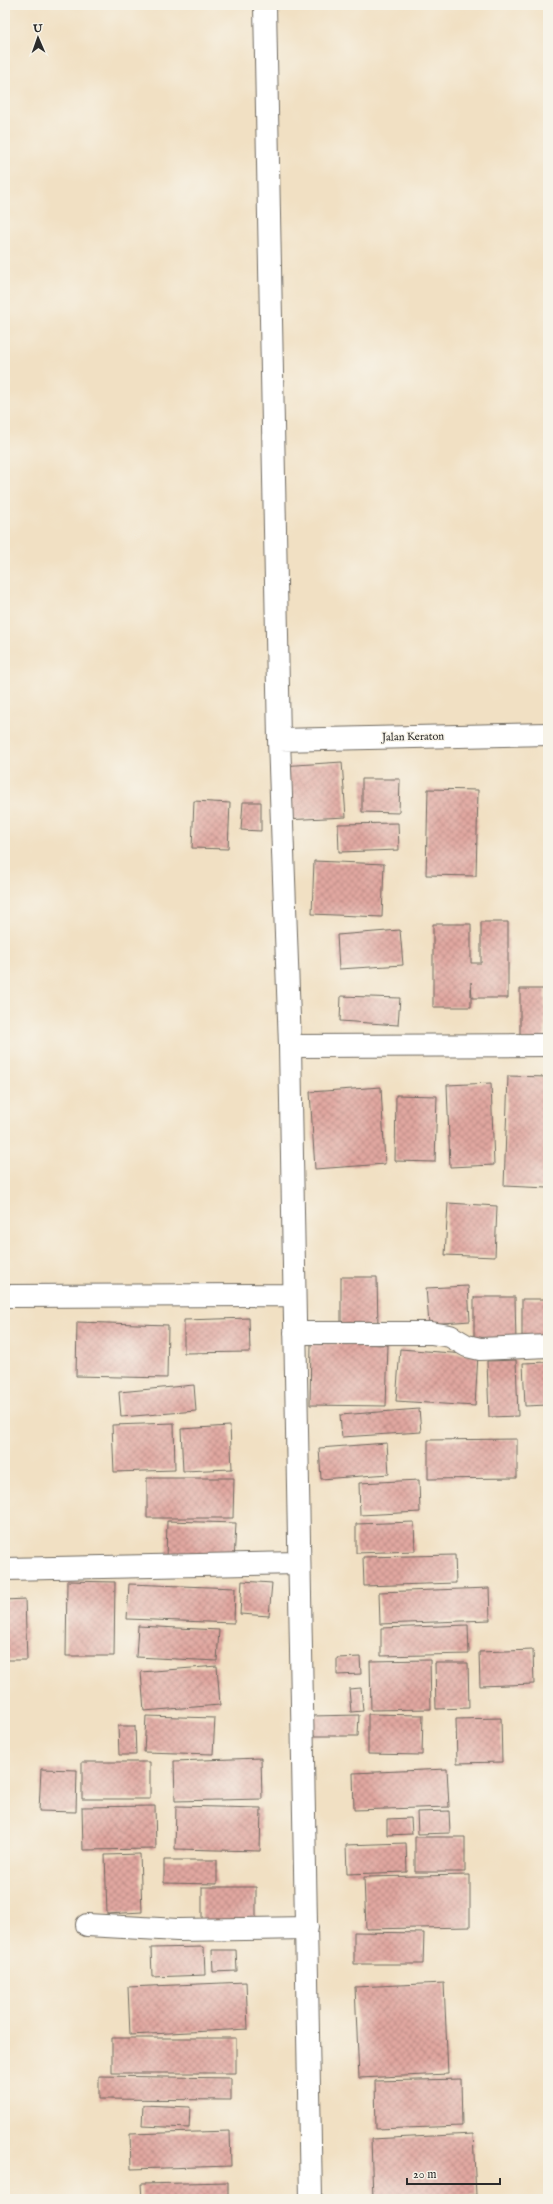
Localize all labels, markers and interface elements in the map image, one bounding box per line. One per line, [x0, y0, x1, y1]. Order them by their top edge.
north arrow [18, 18, 58, 58]
text: U [32, 22, 43, 36]
street label: Jalan Keraton [380, 729, 444, 745]
scale bar [407, 2160, 500, 2186]
text: 20 m [413, 2167, 436, 2182]

